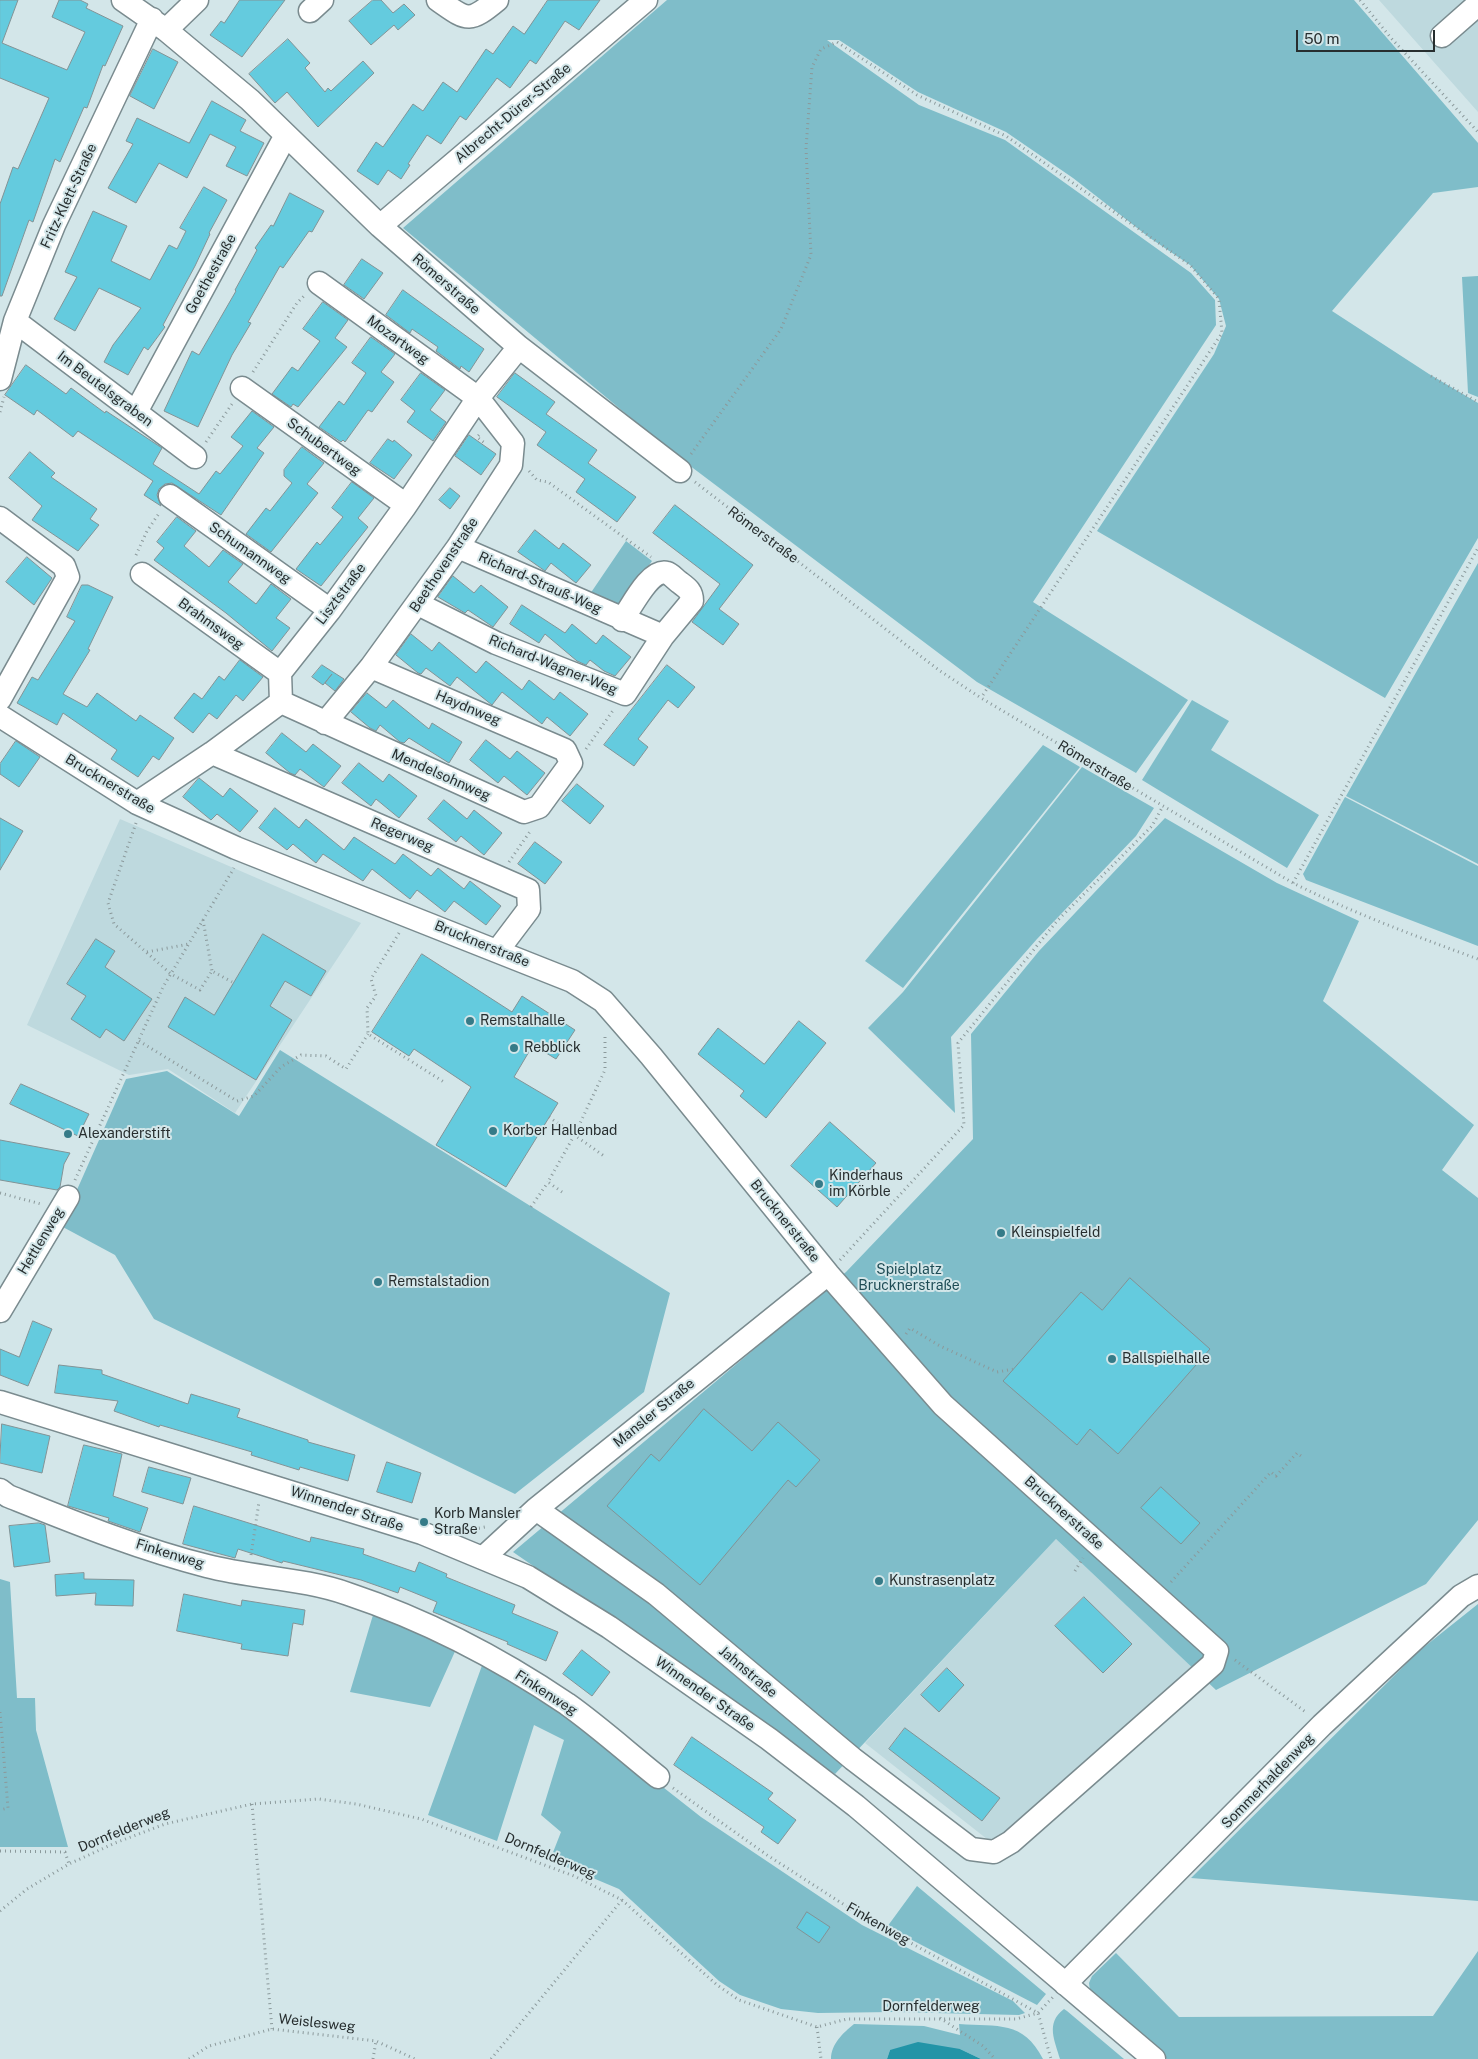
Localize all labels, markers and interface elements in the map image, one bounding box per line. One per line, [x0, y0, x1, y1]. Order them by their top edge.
scale bar [1298, 20, 1437, 52]
text: 50 m [1304, 30, 1339, 47]
street label: Albrecht-Dürer-Straße [452, 60, 574, 166]
street label: Fritz-Klett-Straße [37, 141, 101, 251]
street label: Goethestraße [182, 231, 240, 317]
street label: Römerstraße [409, 250, 483, 318]
street label: Mozartweg [364, 312, 432, 368]
street label: Im Beutelsgraben [54, 348, 156, 430]
street label: Schubertweg [284, 414, 364, 480]
street label: Römerstraße [724, 503, 802, 567]
street label: Beethovenstraße [406, 514, 482, 616]
street label: Schumannweg [206, 518, 294, 588]
street label: Richard-Strauß-Weg [476, 548, 604, 618]
street label: Lisztstraße [313, 560, 369, 628]
street label: Brahmsweg [175, 595, 247, 653]
street label: Richard-Wagner-Weg [486, 631, 620, 699]
street label: Haydnweg [433, 687, 503, 729]
street label: Römerstraße [1055, 737, 1135, 795]
street label: Mendelsohnweg [389, 746, 493, 804]
street label: Brucknerstraße [62, 751, 158, 817]
street label: Regerweg [368, 814, 436, 856]
street label: Brucknerstraße [432, 917, 532, 971]
place label: Remstalhalle [480, 1013, 565, 1029]
marker: Remstalhalle [464, 1015, 476, 1027]
place label: Rebblick [524, 1040, 581, 1056]
marker: Rebblick [508, 1042, 520, 1054]
place label: Korber Hallenbad [503, 1123, 617, 1139]
marker: Korber Hallenbad [487, 1125, 499, 1137]
place label: Alexanderstift [78, 1126, 171, 1142]
marker: Alexanderstift [62, 1128, 74, 1140]
place label: Kinderhaus im Körble [829, 1168, 903, 1200]
street label: Brucknerstraße [747, 1176, 823, 1266]
marker: Kinderhaus im Körble [813, 1178, 825, 1190]
street label: Hettlenweg [14, 1204, 68, 1278]
place label: Kleinspielfeld [1011, 1225, 1100, 1241]
marker: Kleinspielfeld [995, 1227, 1007, 1239]
park label: Spielplatz Brucknerstraße [858, 1262, 960, 1294]
place label: Remstalstadion [388, 1274, 489, 1290]
marker: Remstalstadion [372, 1276, 384, 1288]
place label: Ballspielhalle [1122, 1351, 1210, 1367]
marker: Ballspielhalle [1106, 1353, 1118, 1365]
street label: Mansler Straße [610, 1375, 698, 1451]
street label: Brucknerstraße [1021, 1473, 1107, 1553]
street label: Winnender Straße [288, 1483, 406, 1535]
place label: Korb Mansler Straße [434, 1506, 521, 1538]
marker: Korb Mansler Straße [418, 1516, 430, 1528]
street label: Finkenweg [134, 1536, 206, 1572]
place label: Kunstrasenplatz [889, 1573, 995, 1589]
marker: Kunstrasenplatz [873, 1575, 885, 1587]
street label: Jahnstraße [715, 1643, 781, 1701]
street label: Winnender Straße [652, 1653, 758, 1735]
street label: Finkenweg [512, 1667, 580, 1719]
street label: Sommerhaldenweg [1218, 1730, 1318, 1832]
street label: Dornfelderweg [76, 1804, 172, 1856]
street label: Dornfelderweg [502, 1829, 598, 1883]
street label: Finkenweg [843, 1899, 913, 1949]
street label: Dornfelderweg [882, 1999, 980, 2015]
street label: Weislesweg [278, 2011, 356, 2035]

